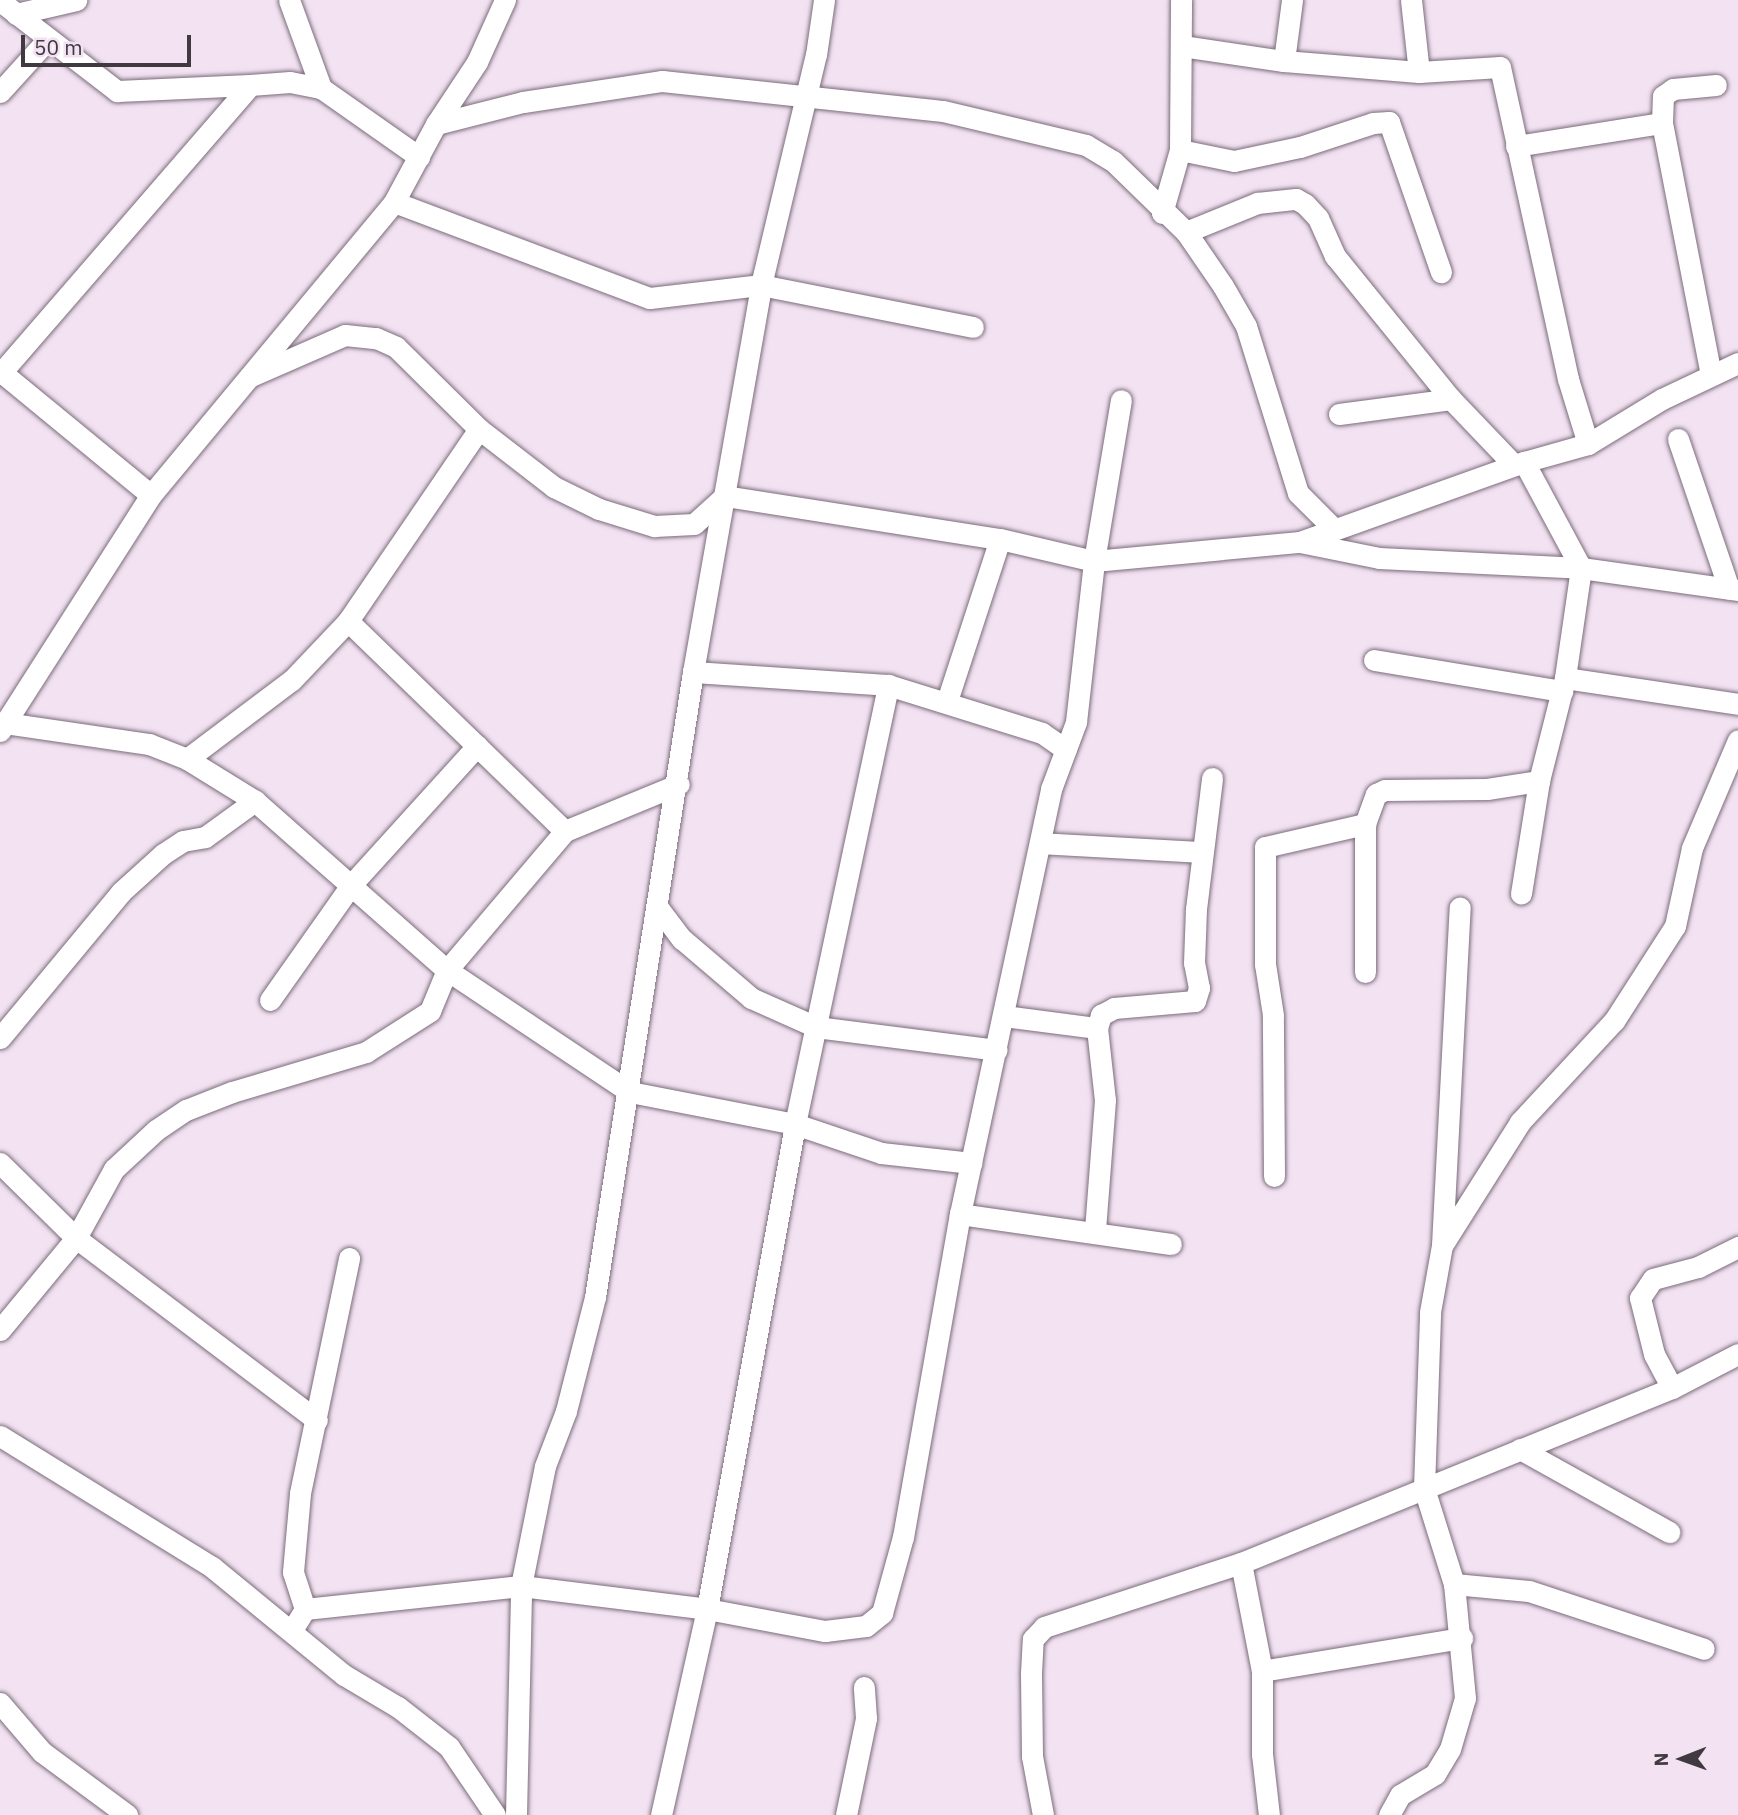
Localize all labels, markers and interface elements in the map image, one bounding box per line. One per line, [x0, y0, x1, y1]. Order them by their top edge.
scale bar [24, 21, 194, 65]
text: 50 m [34, 33, 83, 61]
north arrow [1647, 1724, 1717, 1794]
text: N [1649, 1752, 1673, 1766]

